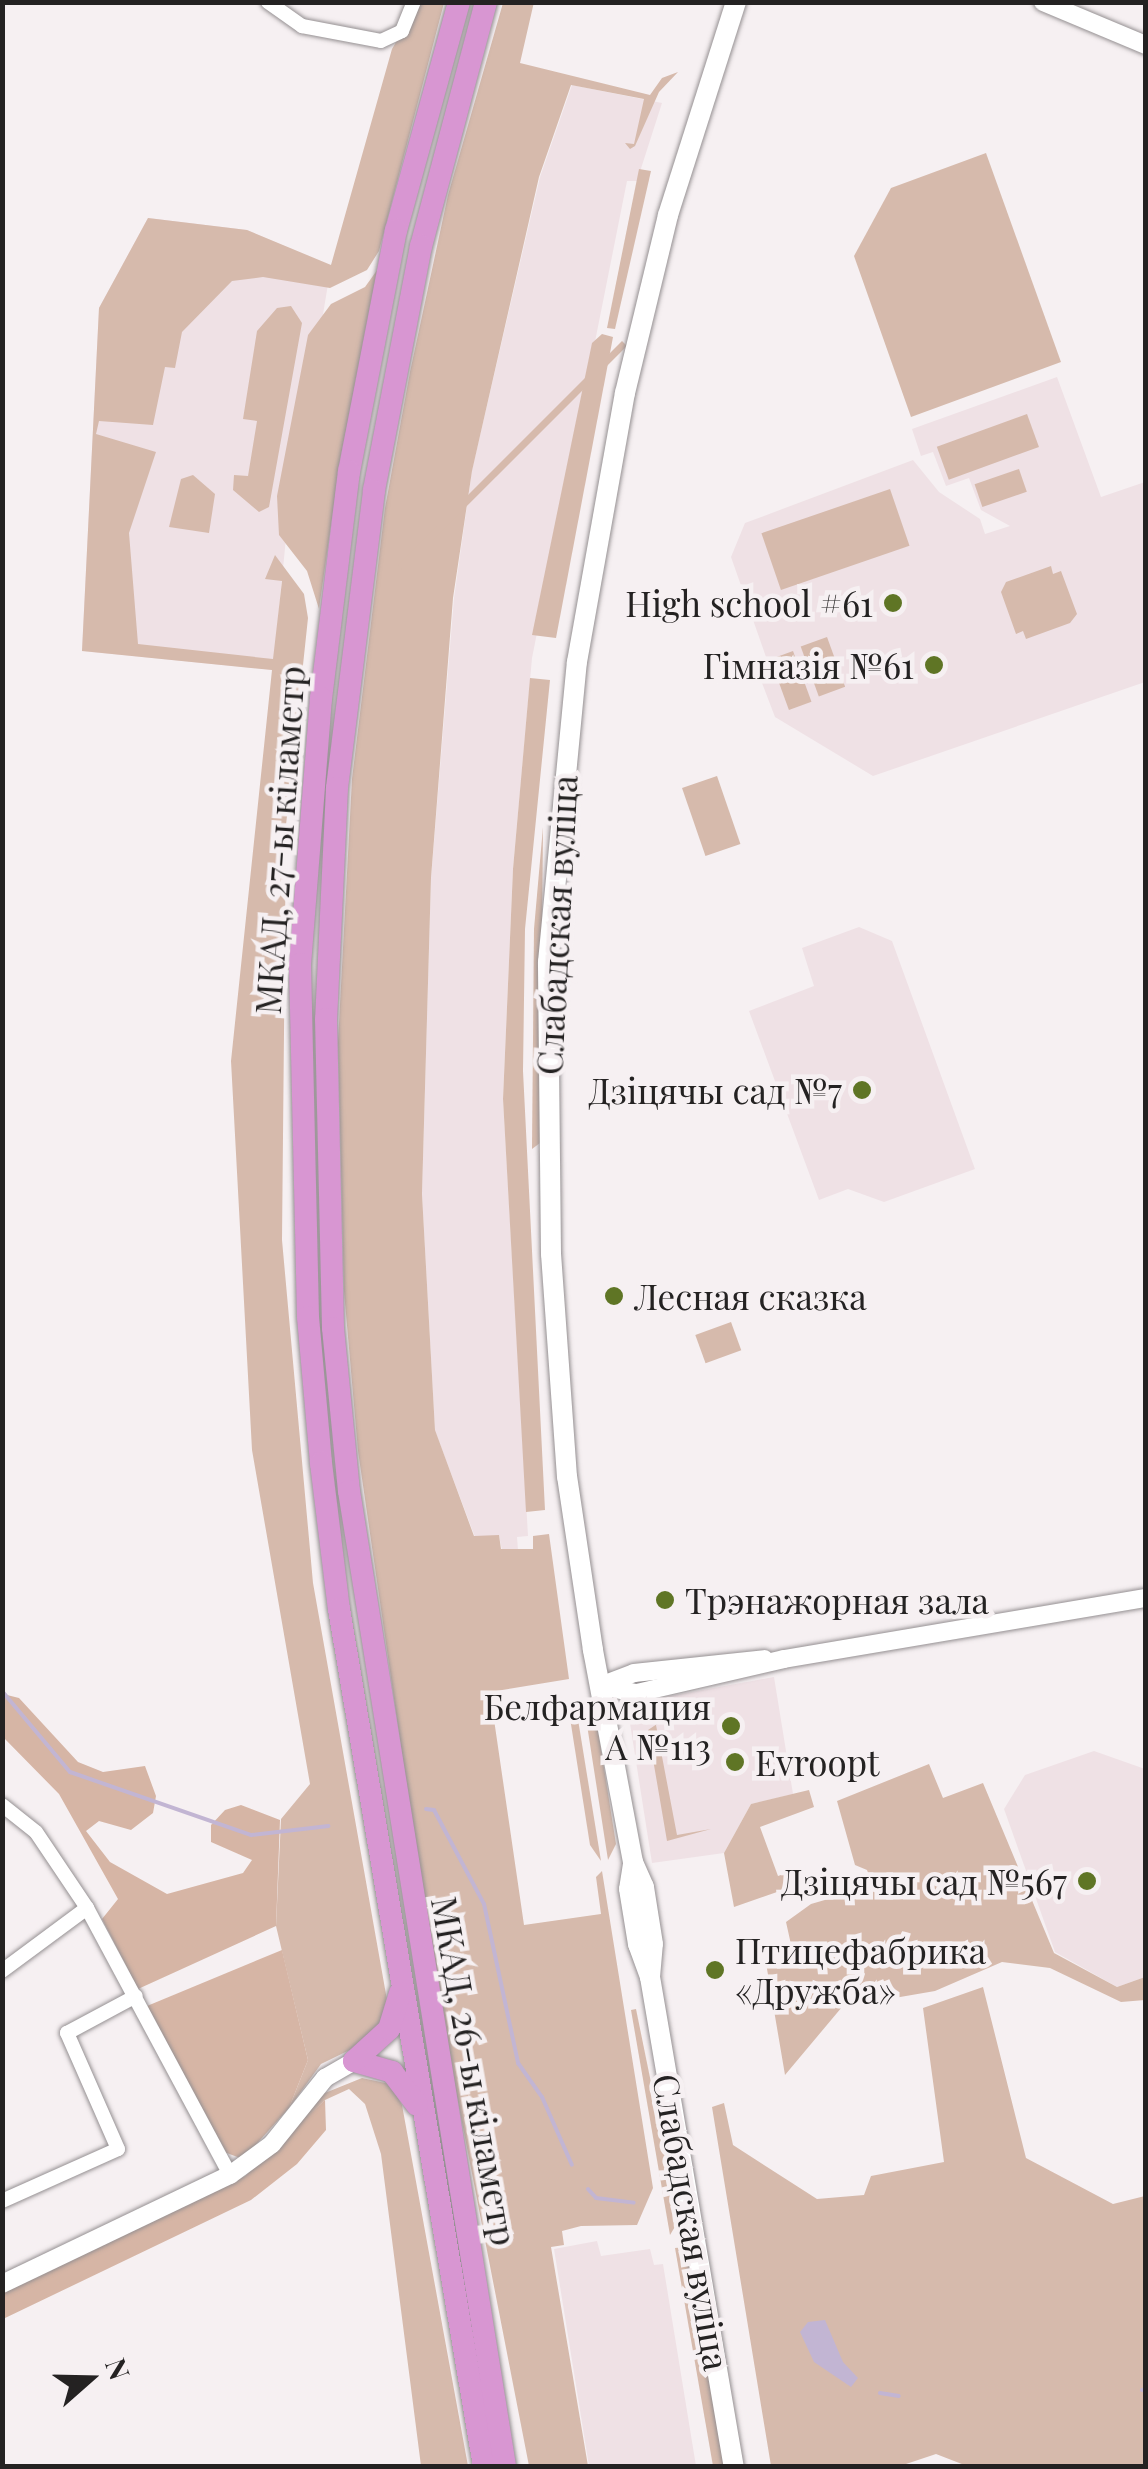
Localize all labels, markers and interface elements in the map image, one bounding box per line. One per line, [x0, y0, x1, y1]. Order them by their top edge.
place label: High school #61 [625, 582, 873, 624]
marker: High school #61 [882, 592, 904, 614]
place label: Гімназія №61 [703, 644, 914, 686]
marker: Гімназія №61 [923, 654, 945, 676]
street label: МКАД, 27-ы кіламетр [246, 664, 312, 1016]
street label: Слабадская вуліца [527, 774, 585, 1076]
place label: Дзіцячы сад №7 [589, 1069, 842, 1111]
marker: Дзіцячы сад №7 [851, 1079, 873, 1101]
place label: Лесная сказка [634, 1275, 867, 1317]
marker: Лесная сказка [603, 1285, 625, 1307]
place label: Трэнажорная зала [685, 1579, 989, 1621]
marker: Трэнажорная зала [654, 1589, 676, 1611]
place label: Белфармация А №113 [483, 1685, 711, 1767]
marker: Белфармация А №113 [720, 1715, 742, 1737]
place label: Evroopt [755, 1741, 879, 1783]
marker: Evroopt [724, 1751, 746, 1773]
place label: Дзіцячы сад №567 [781, 1860, 1067, 1902]
marker: Дзіцячы сад №567 [1076, 1870, 1098, 1892]
street label: МКАД, 26-ы кіламетр [424, 1893, 526, 2249]
place label: Птицефабрика «Дружба» [735, 1929, 986, 2011]
marker: Птицефабрика «Дружба» [704, 1959, 726, 1981]
street label: Слабадская вуліца [645, 2071, 739, 2373]
north arrow [40, 2329, 140, 2429]
text: N [98, 2353, 140, 2384]

